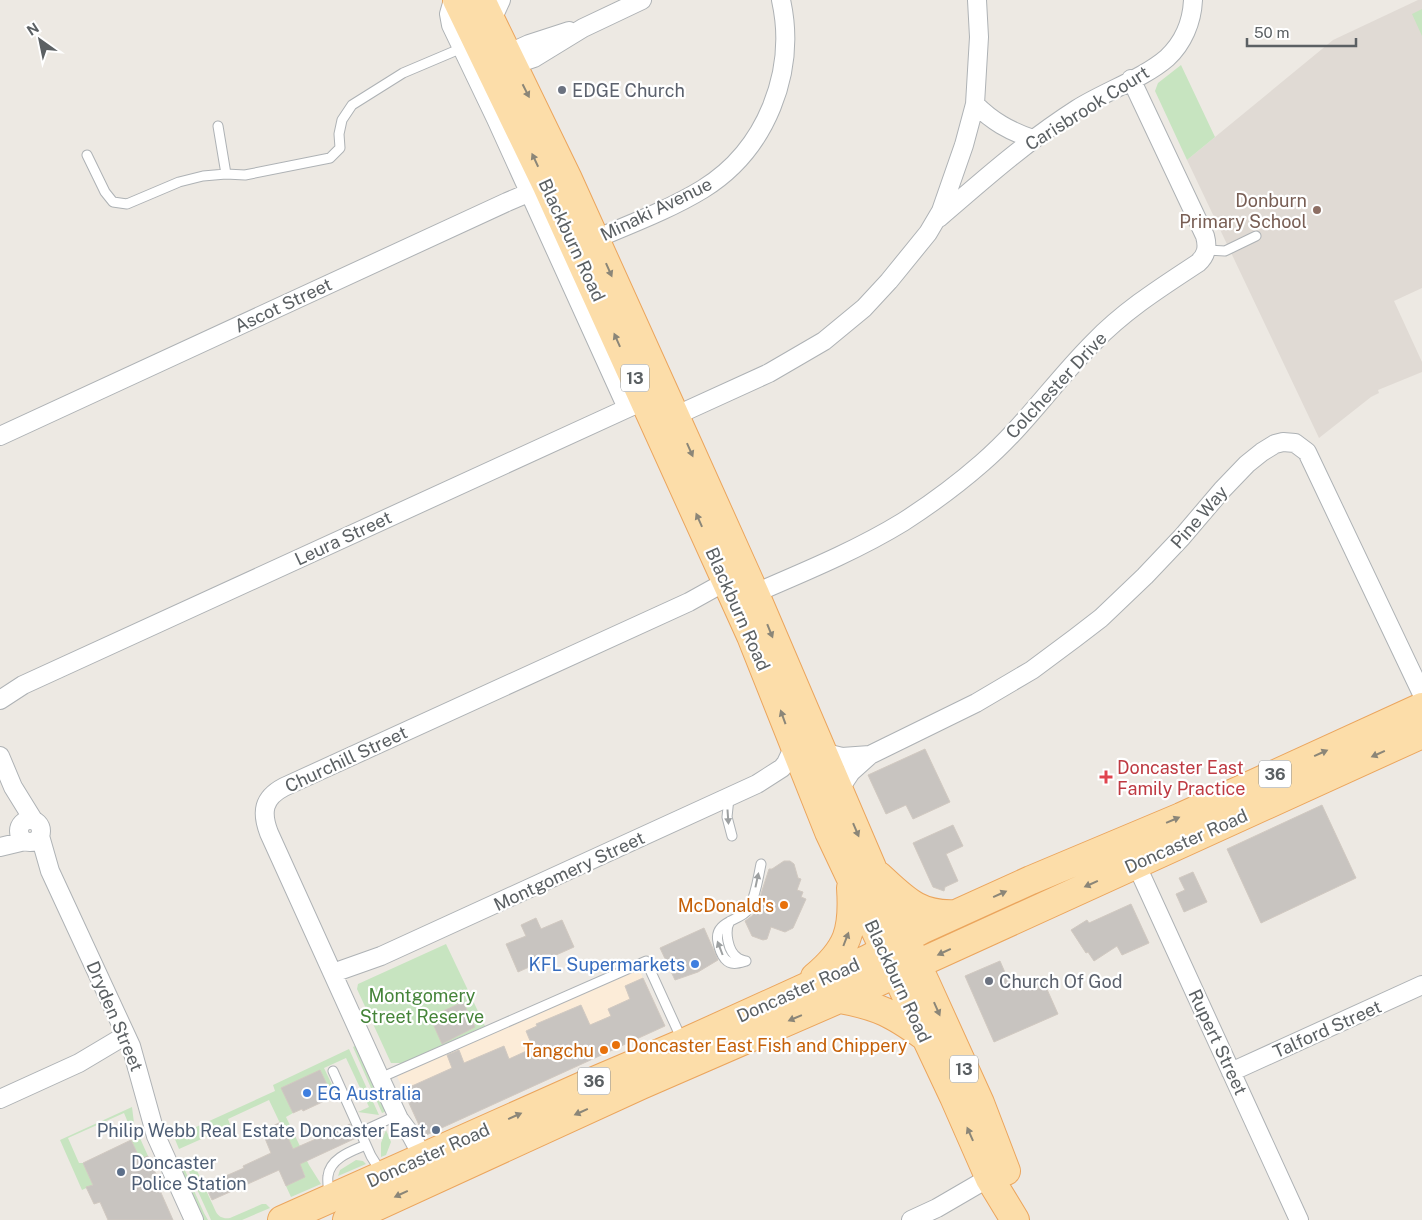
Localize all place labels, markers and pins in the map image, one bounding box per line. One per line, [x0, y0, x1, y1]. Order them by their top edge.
place label: EDGE Church [572, 80, 685, 101]
marker: EDGE Church [556, 84, 568, 96]
place label: Donburn Primary School [1179, 190, 1307, 232]
marker: Donburn Primary School [1311, 204, 1323, 216]
place label: Doncaster East Family Practice [1117, 757, 1246, 799]
marker: Doncaster East Family Practice [1099, 770, 1113, 784]
place label: McDonald's [678, 895, 774, 916]
marker: McDonald's [778, 899, 790, 911]
place label: KFL Supermarkets [529, 954, 685, 975]
marker: KFL Supermarkets [689, 958, 701, 970]
place label: Church Of God [999, 971, 1122, 992]
marker: Church Of God [983, 975, 995, 987]
place label: Doncaster East Fish and Chippery [626, 1035, 908, 1056]
marker: Doncaster East Fish and Chippery [610, 1039, 622, 1051]
place label: Tangchu [523, 1040, 594, 1061]
marker: Tangchu [598, 1044, 610, 1056]
place label: EG Australia [317, 1083, 421, 1104]
marker: EG Australia [301, 1087, 313, 1099]
place label: Philip Webb Real Estate Doncaster East [97, 1120, 426, 1141]
marker: Philip Webb Real Estate Doncaster East [430, 1124, 442, 1136]
place label: Doncaster Police Station [131, 1152, 247, 1194]
marker: Doncaster Police Station [115, 1166, 127, 1178]

